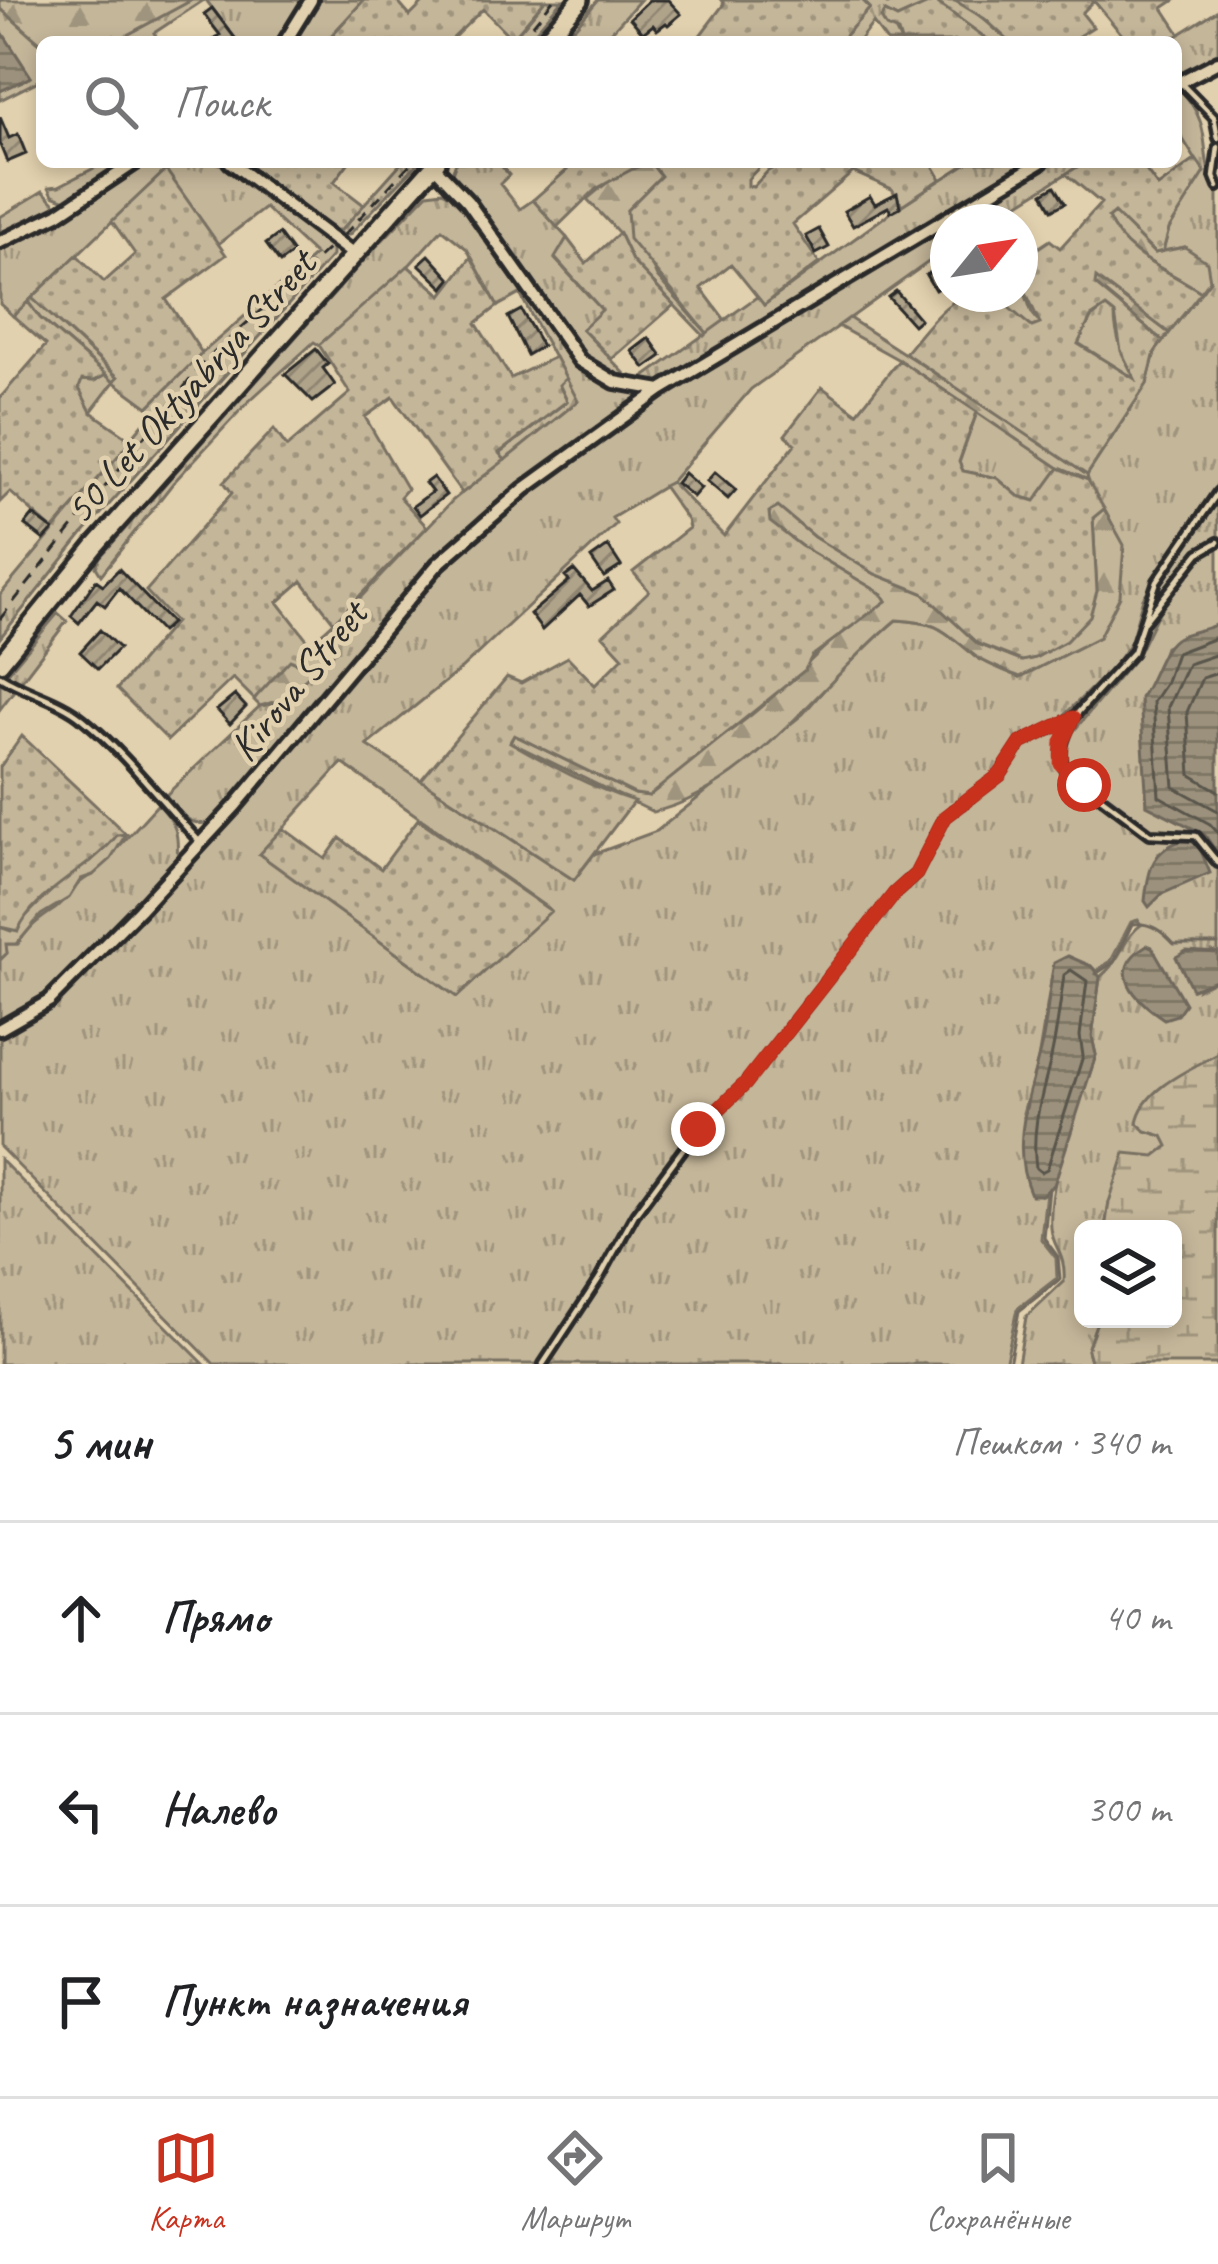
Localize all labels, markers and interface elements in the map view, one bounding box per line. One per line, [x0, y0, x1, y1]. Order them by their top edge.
search box [36, 36, 1182, 168]
icon: search [78, 69, 144, 135]
text: Поиск [174, 74, 269, 131]
north arrow [930, 204, 1038, 312]
street label: 50 Let Oktyabrya Street [53, 236, 330, 535]
street label: Kirova Street [217, 587, 381, 772]
route start [1057, 758, 1111, 812]
route end [671, 1102, 725, 1156]
map controls [1074, 1220, 1182, 1328]
button: layers [1074, 1220, 1182, 1328]
text: 5 мин [48, 1410, 151, 1474]
text: Пешком · 340 m [952, 1418, 1170, 1467]
icon: ahead [48, 1585, 114, 1651]
text: Прямо [162, 1589, 269, 1646]
text: 40 m [1104, 1593, 1170, 1642]
icon: left [48, 1777, 114, 1843]
text: Налево [162, 1781, 276, 1838]
text: 300 m [1086, 1785, 1170, 1834]
icon: arrive [48, 1969, 114, 2035]
text: Пункт назначения [162, 1973, 467, 2030]
tab: Карта [148, 2125, 224, 2239]
tab: Маршрут [521, 2125, 630, 2239]
tab: Сохранённые [926, 2125, 1070, 2239]

